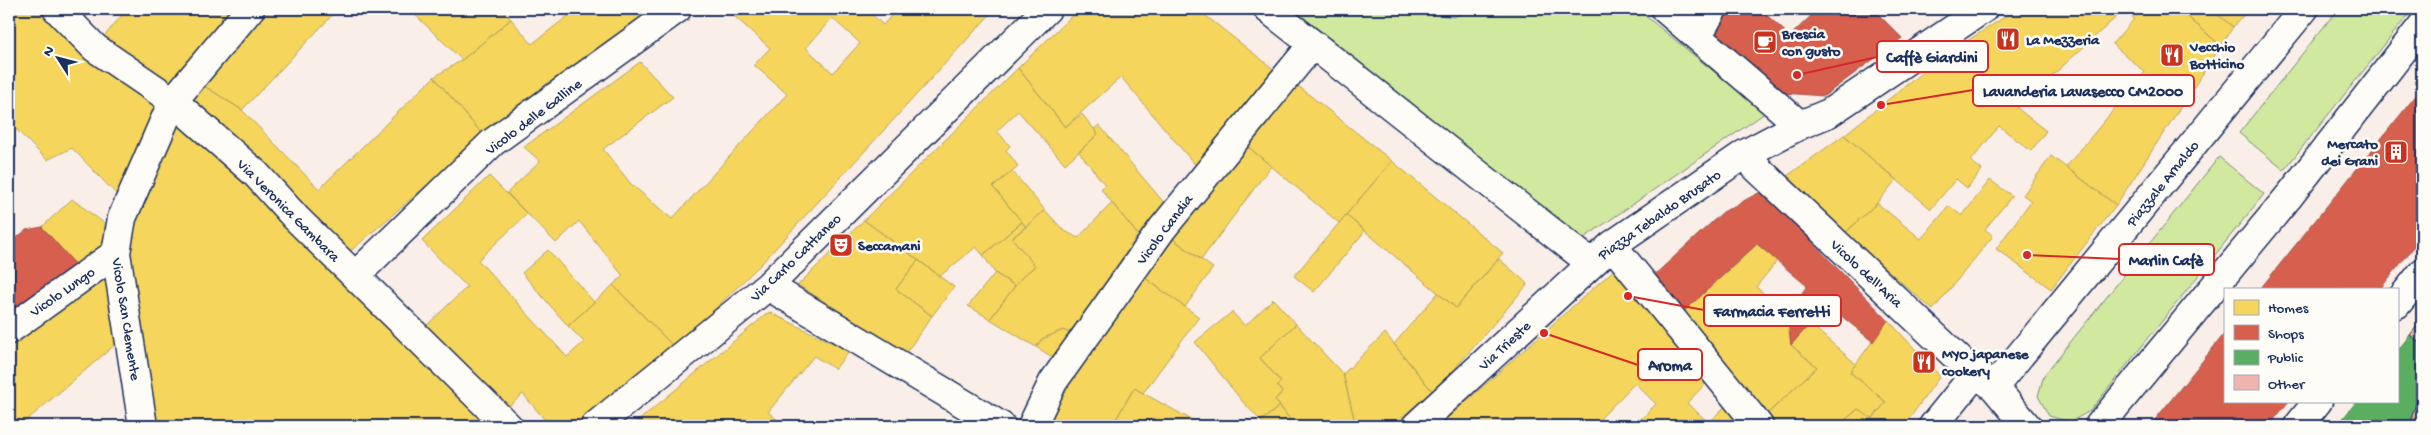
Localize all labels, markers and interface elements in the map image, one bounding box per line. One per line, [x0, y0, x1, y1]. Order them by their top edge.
place label: Brescia con gusto [1781, 26, 1841, 61]
restaurant icon: La Mezzeria [1995, 26, 2021, 52]
cafe icon: Brescia con gusto [1752, 29, 1778, 55]
north arrow [32, 32, 82, 82]
place label: La Mezzeria [2026, 32, 2100, 50]
place label: Vecchio Botticino [2189, 39, 2244, 74]
callout: Caffè Giardini [1877, 41, 1988, 72]
restaurant icon: Vecchio Botticino [2159, 42, 2185, 68]
text: N [40, 43, 59, 61]
text: Caffè Giardini [1885, 49, 1978, 69]
street label: Vicolo delle Galline [482, 75, 586, 160]
callout: Lavanderia Lavasecco CM2000 [1973, 75, 2194, 106]
text: Lavanderia Lavasecco CM2000 [1983, 84, 2183, 103]
place label: Mercato dei Grani [2321, 136, 2378, 171]
street label: Piazzale Arnaldo [2123, 137, 2204, 232]
building icon: Mercato dei Grani [2383, 139, 2409, 165]
street label: Via Veronica Gambara [232, 155, 343, 267]
street label: Piazza Tebaldo Brusato [1594, 166, 1725, 265]
street label: Vicolo Candia [1133, 191, 1198, 270]
street label: Via Carlo Cattaneo [746, 210, 846, 307]
theatre icon: Seccamani [828, 232, 854, 258]
street label: Vicolo dell'Aria [1825, 236, 1906, 313]
place label: Seccamani [858, 238, 921, 256]
callout: Marlin Cafè [2119, 244, 2214, 275]
text: Marlin Cafè [2129, 252, 2204, 272]
street label: Vicolo San Clemente [106, 256, 144, 382]
street label: Vicolo Lungo [26, 264, 99, 322]
legend [2224, 288, 2398, 402]
callout: Farmacia Ferretti [1704, 295, 1841, 326]
text: Homes [2268, 300, 2309, 318]
text: Farmacia Ferretti [1712, 304, 1831, 323]
street label: Via Trieste [1475, 318, 1535, 376]
text: Shops [2268, 326, 2304, 344]
place label: MYO japanese cookery [1942, 346, 2030, 381]
callout: Aroma [1638, 349, 1702, 380]
restaurant icon: MYO japanese cookery [1911, 349, 1937, 375]
text: Public [2267, 350, 2304, 368]
text: Aroma [1647, 358, 1693, 377]
text: Other [2268, 376, 2306, 394]

